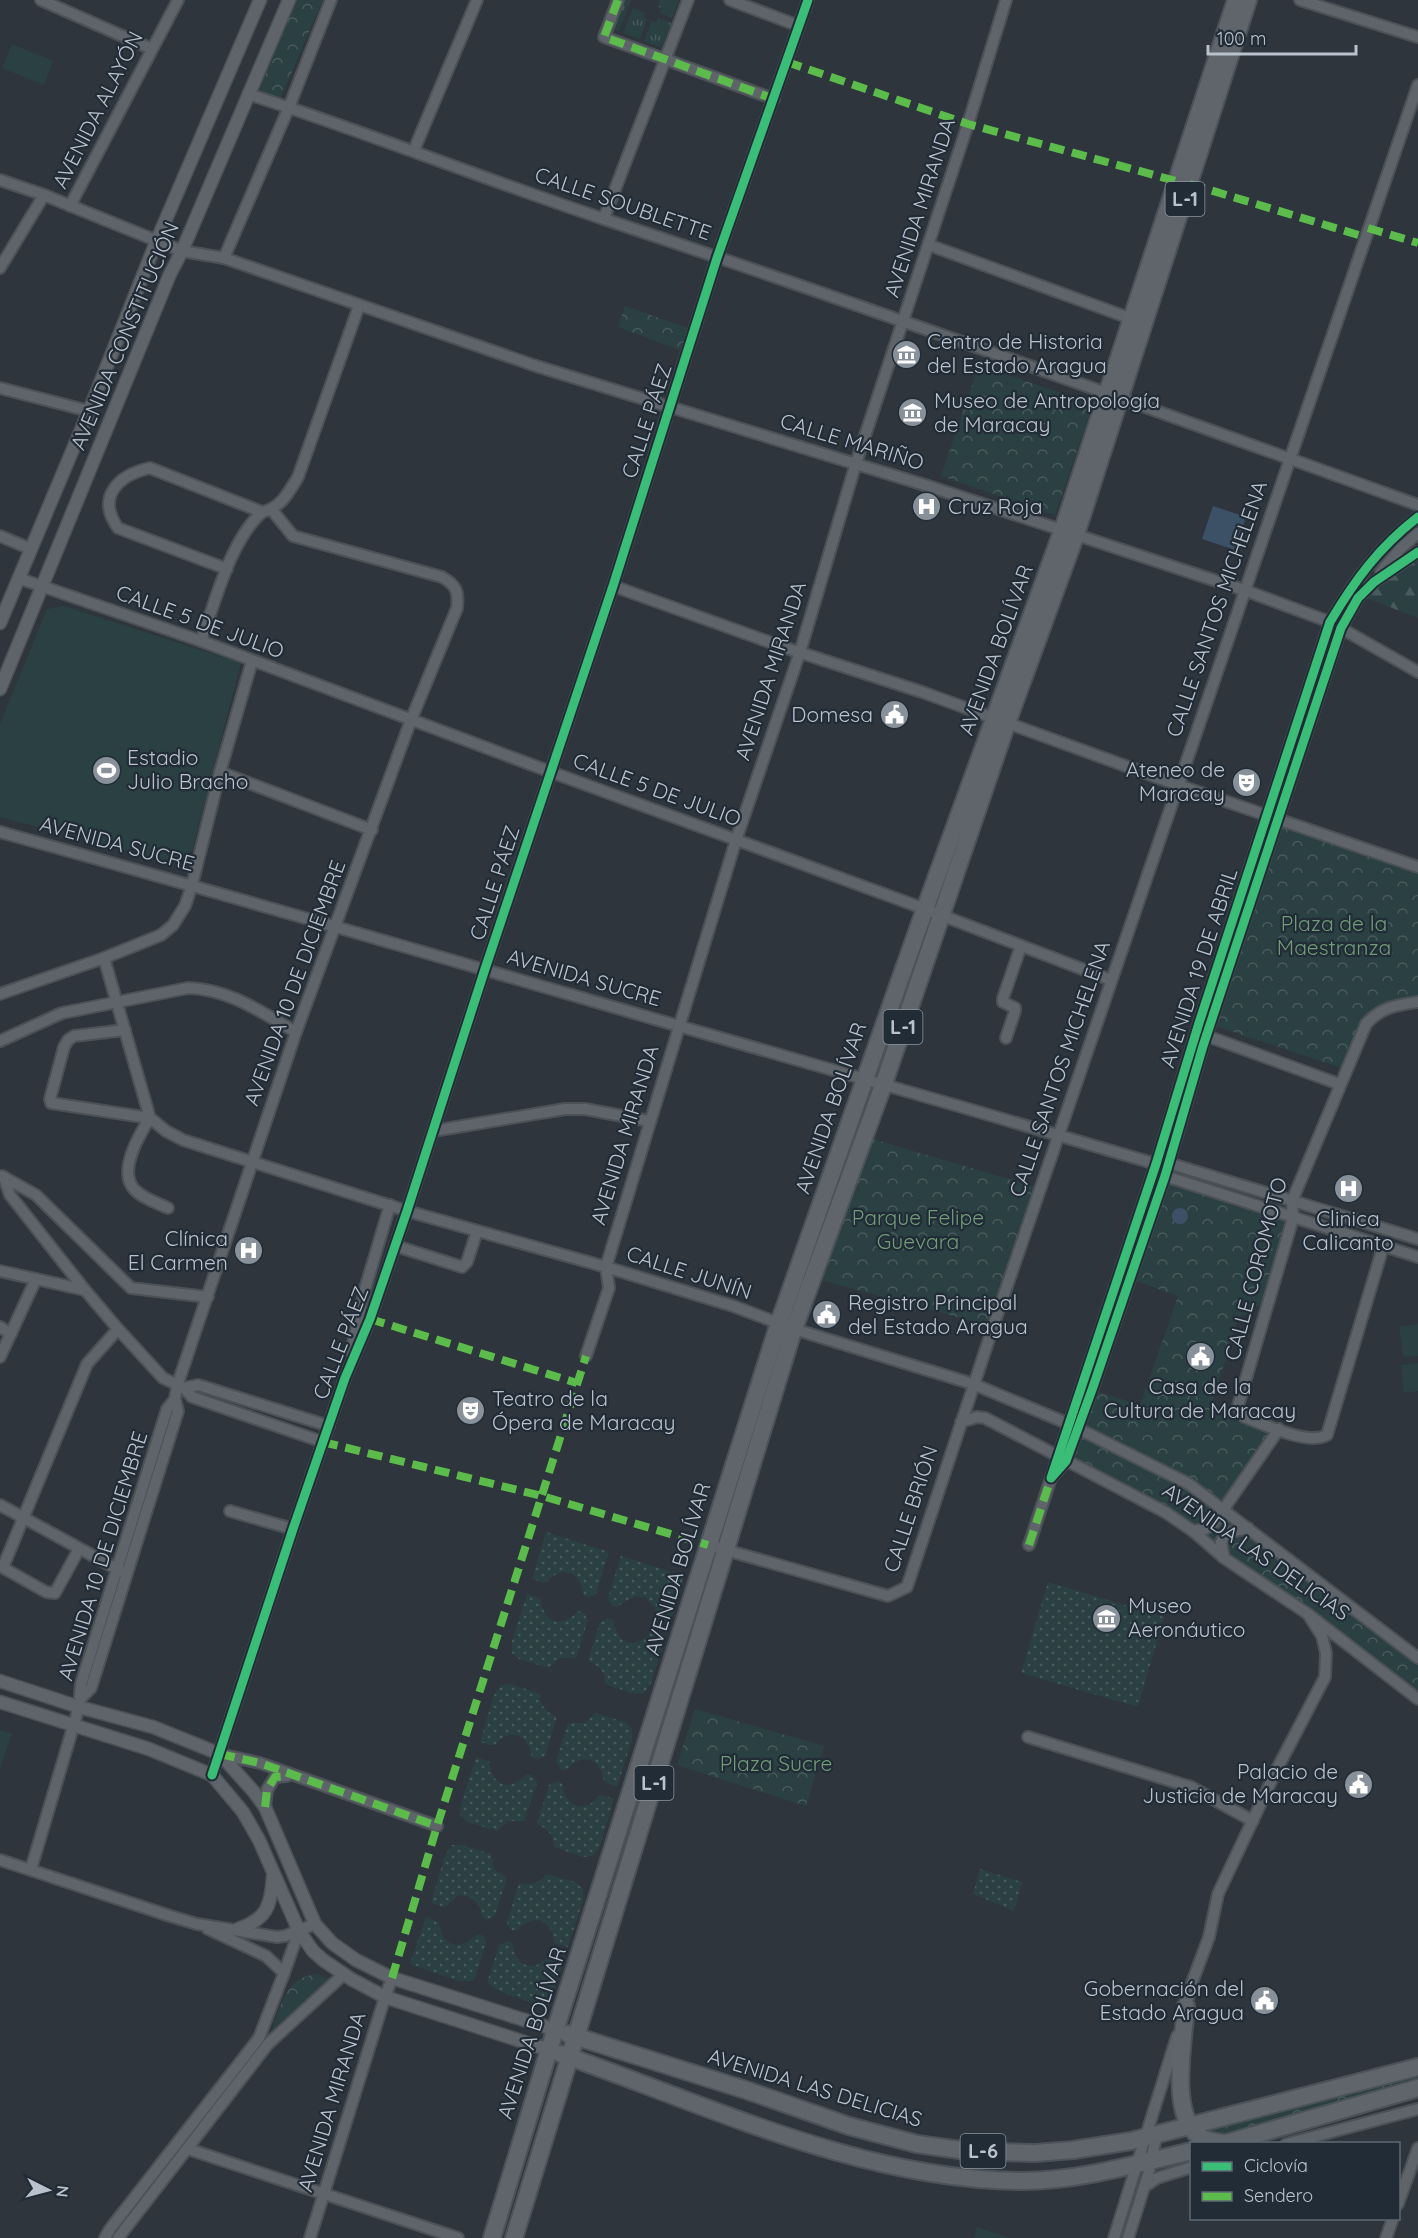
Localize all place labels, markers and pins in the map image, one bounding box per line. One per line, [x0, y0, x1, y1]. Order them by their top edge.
place label: Centro de Historia del Estado Aragua [927, 328, 1107, 378]
museum icon: Centro de Historia del Estado Aragua [890, 338, 922, 370]
place label: Museo de Antropología de Maracay [934, 387, 1160, 437]
museum icon: Museo de Antropología de Maracay [897, 397, 929, 429]
hospital icon: Cruz Roja [911, 491, 943, 523]
place label: Cruz Roja [948, 493, 1043, 519]
public building icon: Domesa [878, 699, 910, 731]
place label: Domesa [791, 701, 873, 727]
place label: Estadio Julio Bracho [127, 744, 248, 794]
sports icon: Estadio Julio Bracho [90, 754, 122, 786]
place label: Ateneo de Maracay [1126, 756, 1225, 806]
theatre icon: Ateneo de Maracay [1230, 766, 1262, 798]
hospital icon: Clinica Calicanto [1332, 1172, 1364, 1204]
place label: Clinica Calicanto [1302, 1205, 1394, 1255]
place label: Clínica El Carmen [128, 1225, 228, 1275]
hospital icon: Clínica El Carmen [233, 1235, 265, 1267]
place label: Registro Principal del Estado Aragua [848, 1289, 1028, 1339]
public building icon: Registro Principal del Estado Aragua [811, 1299, 843, 1331]
public building icon: Casa de la Cultura de Maracay [1184, 1340, 1216, 1372]
place label: Casa de la Cultura de Maracay [1104, 1373, 1296, 1423]
place label: Teatro de la Ópera de Maracay [492, 1385, 675, 1435]
theatre icon: Teatro de la Ópera de Maracay [455, 1395, 487, 1427]
place label: Museo Aeronáutico [1128, 1592, 1246, 1642]
museum icon: Museo Aeronáutico [1091, 1602, 1123, 1634]
place label: Palacio de Justicia de Maracay [1142, 1758, 1338, 1808]
public building icon: Palacio de Justicia de Maracay [1343, 1768, 1375, 1800]
place label: Gobernación del Estado Aragua [1084, 1975, 1244, 2025]
public building icon: Gobernación del Estado Aragua [1249, 1985, 1281, 2017]

